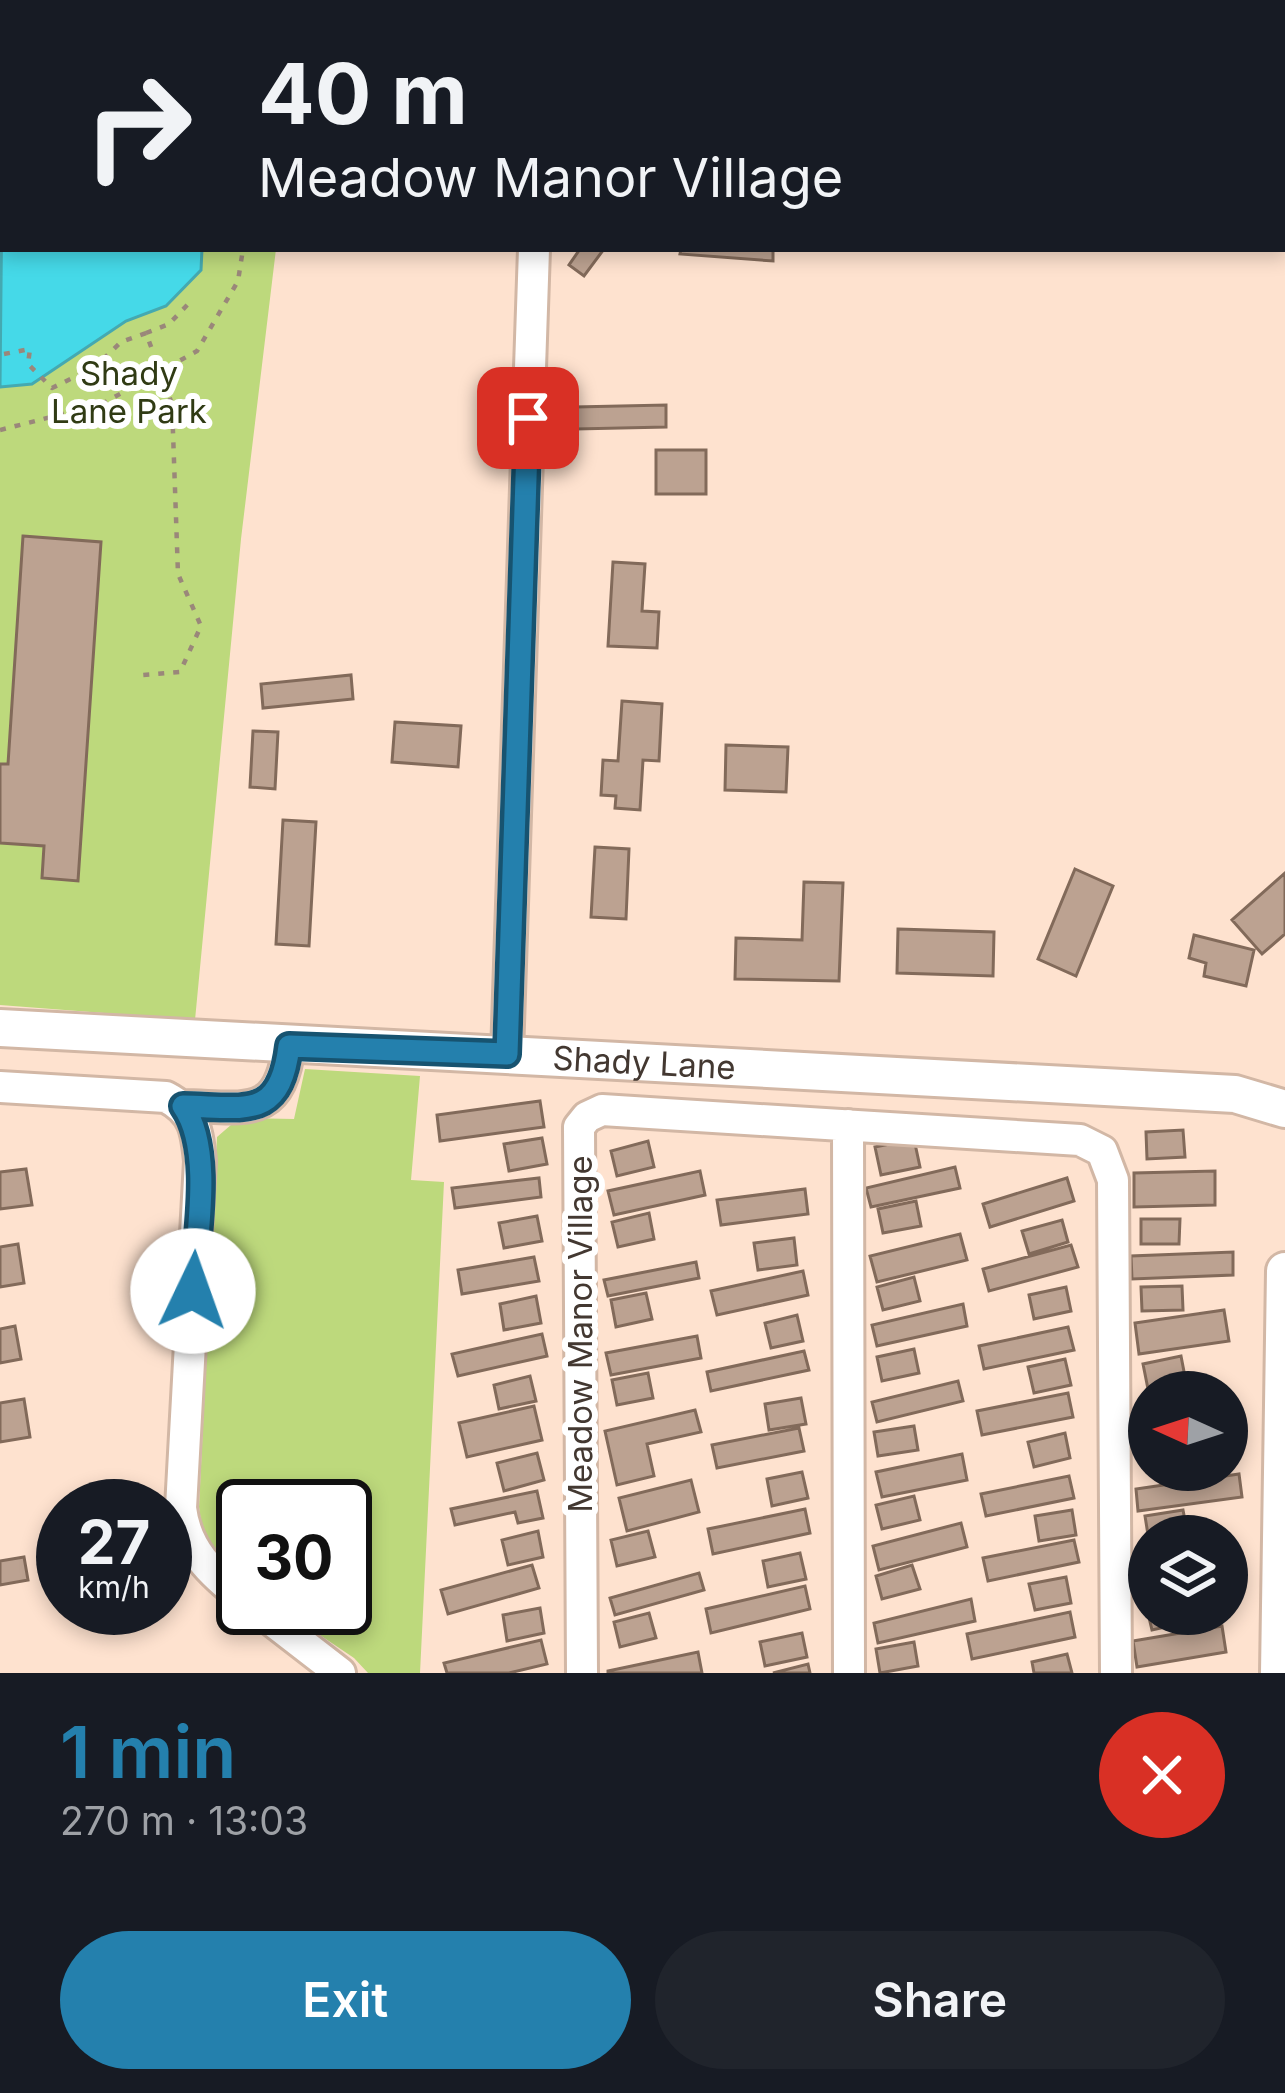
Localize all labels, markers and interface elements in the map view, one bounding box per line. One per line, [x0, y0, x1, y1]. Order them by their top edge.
text: 40 m [258, 43, 468, 144]
icon: right [60, 48, 216, 204]
text: Meadow Manor Village [258, 145, 843, 210]
park label: Shady Lane Park [51, 353, 207, 431]
pin [477, 367, 579, 469]
icon: arrive [495, 385, 561, 451]
street label: Shady Lane [551, 1038, 737, 1087]
street label: Meadow Manor Village [560, 1155, 600, 1513]
position arrow [130, 1228, 256, 1354]
north arrow [1128, 1371, 1248, 1491]
map controls [1128, 1371, 1248, 1635]
speed limit sign: 30 [216, 1479, 372, 1635]
text: 27 [78, 1506, 150, 1578]
button: layers [1128, 1515, 1248, 1635]
text: km/h [78, 1569, 150, 1605]
text: 1 min [60, 1708, 236, 1795]
button: close [1099, 1712, 1225, 1838]
text: 270 m · 13:03 [60, 1797, 308, 1844]
button: Exit [60, 1931, 631, 2069]
button: Share [655, 1931, 1225, 2069]

